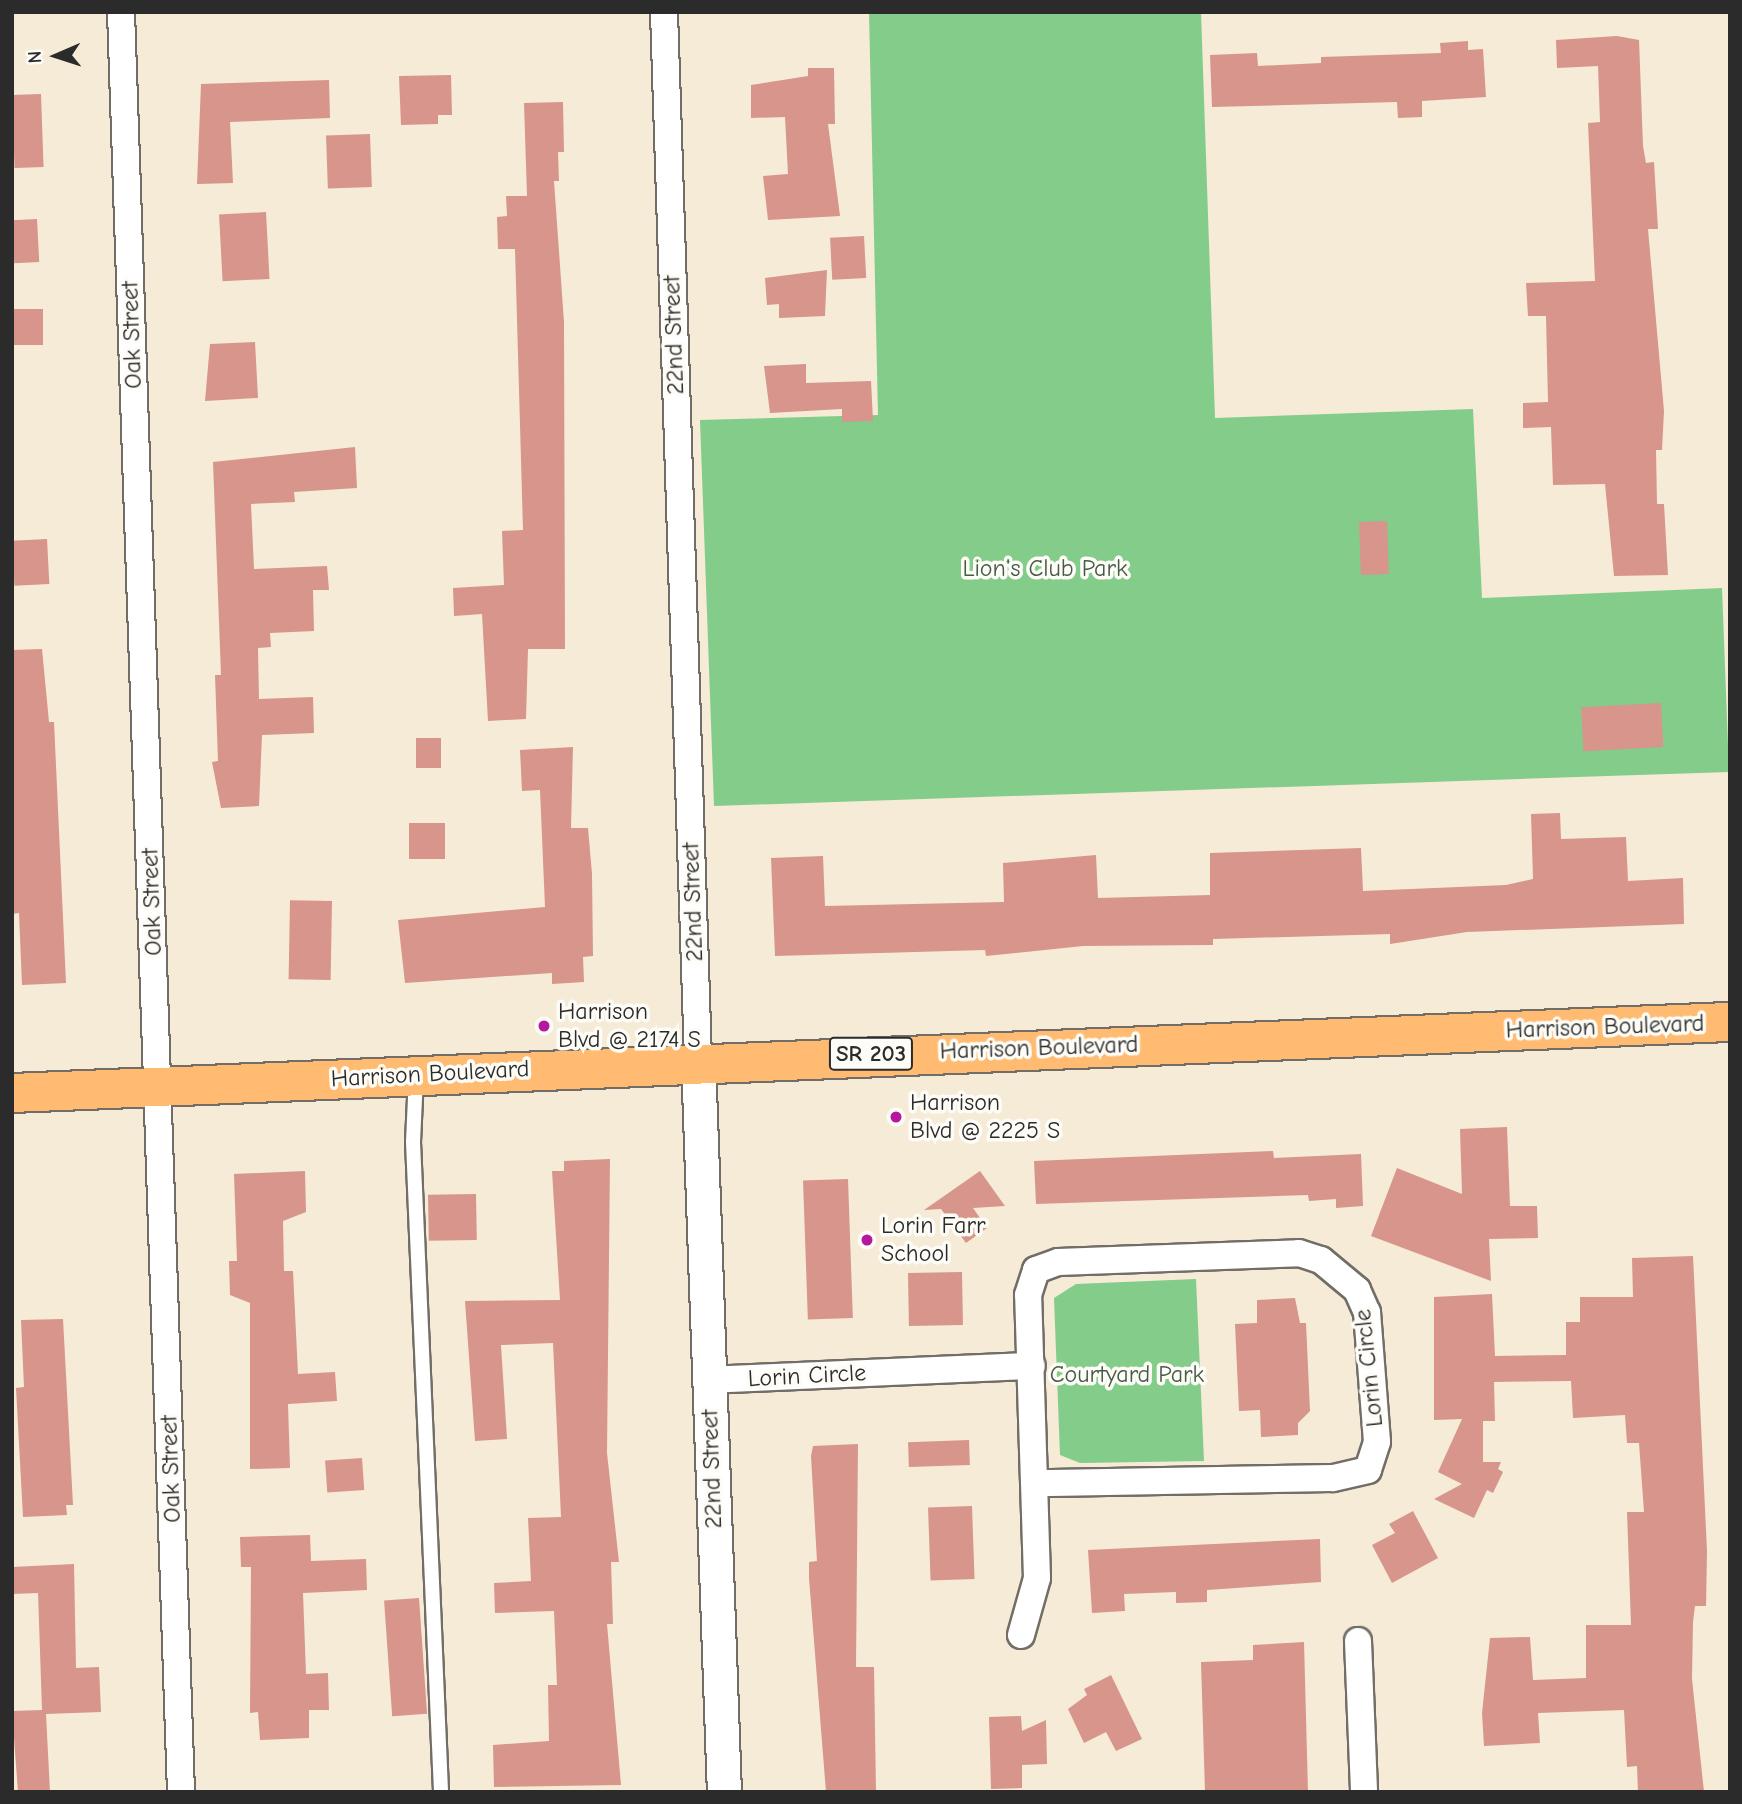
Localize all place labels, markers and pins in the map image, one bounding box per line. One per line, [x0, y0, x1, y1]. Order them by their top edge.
place label: Harrison Blvd @ 2174 S [558, 998, 701, 1054]
marker: Harrison Blvd @ 2174 S [536, 1018, 552, 1034]
place label: Harrison Blvd @ 2225 S [910, 1089, 1060, 1145]
marker: Harrison Blvd @ 2225 S [888, 1109, 904, 1125]
place label: Lorin Farr School [881, 1212, 985, 1268]
marker: Lorin Farr School [859, 1232, 875, 1248]

